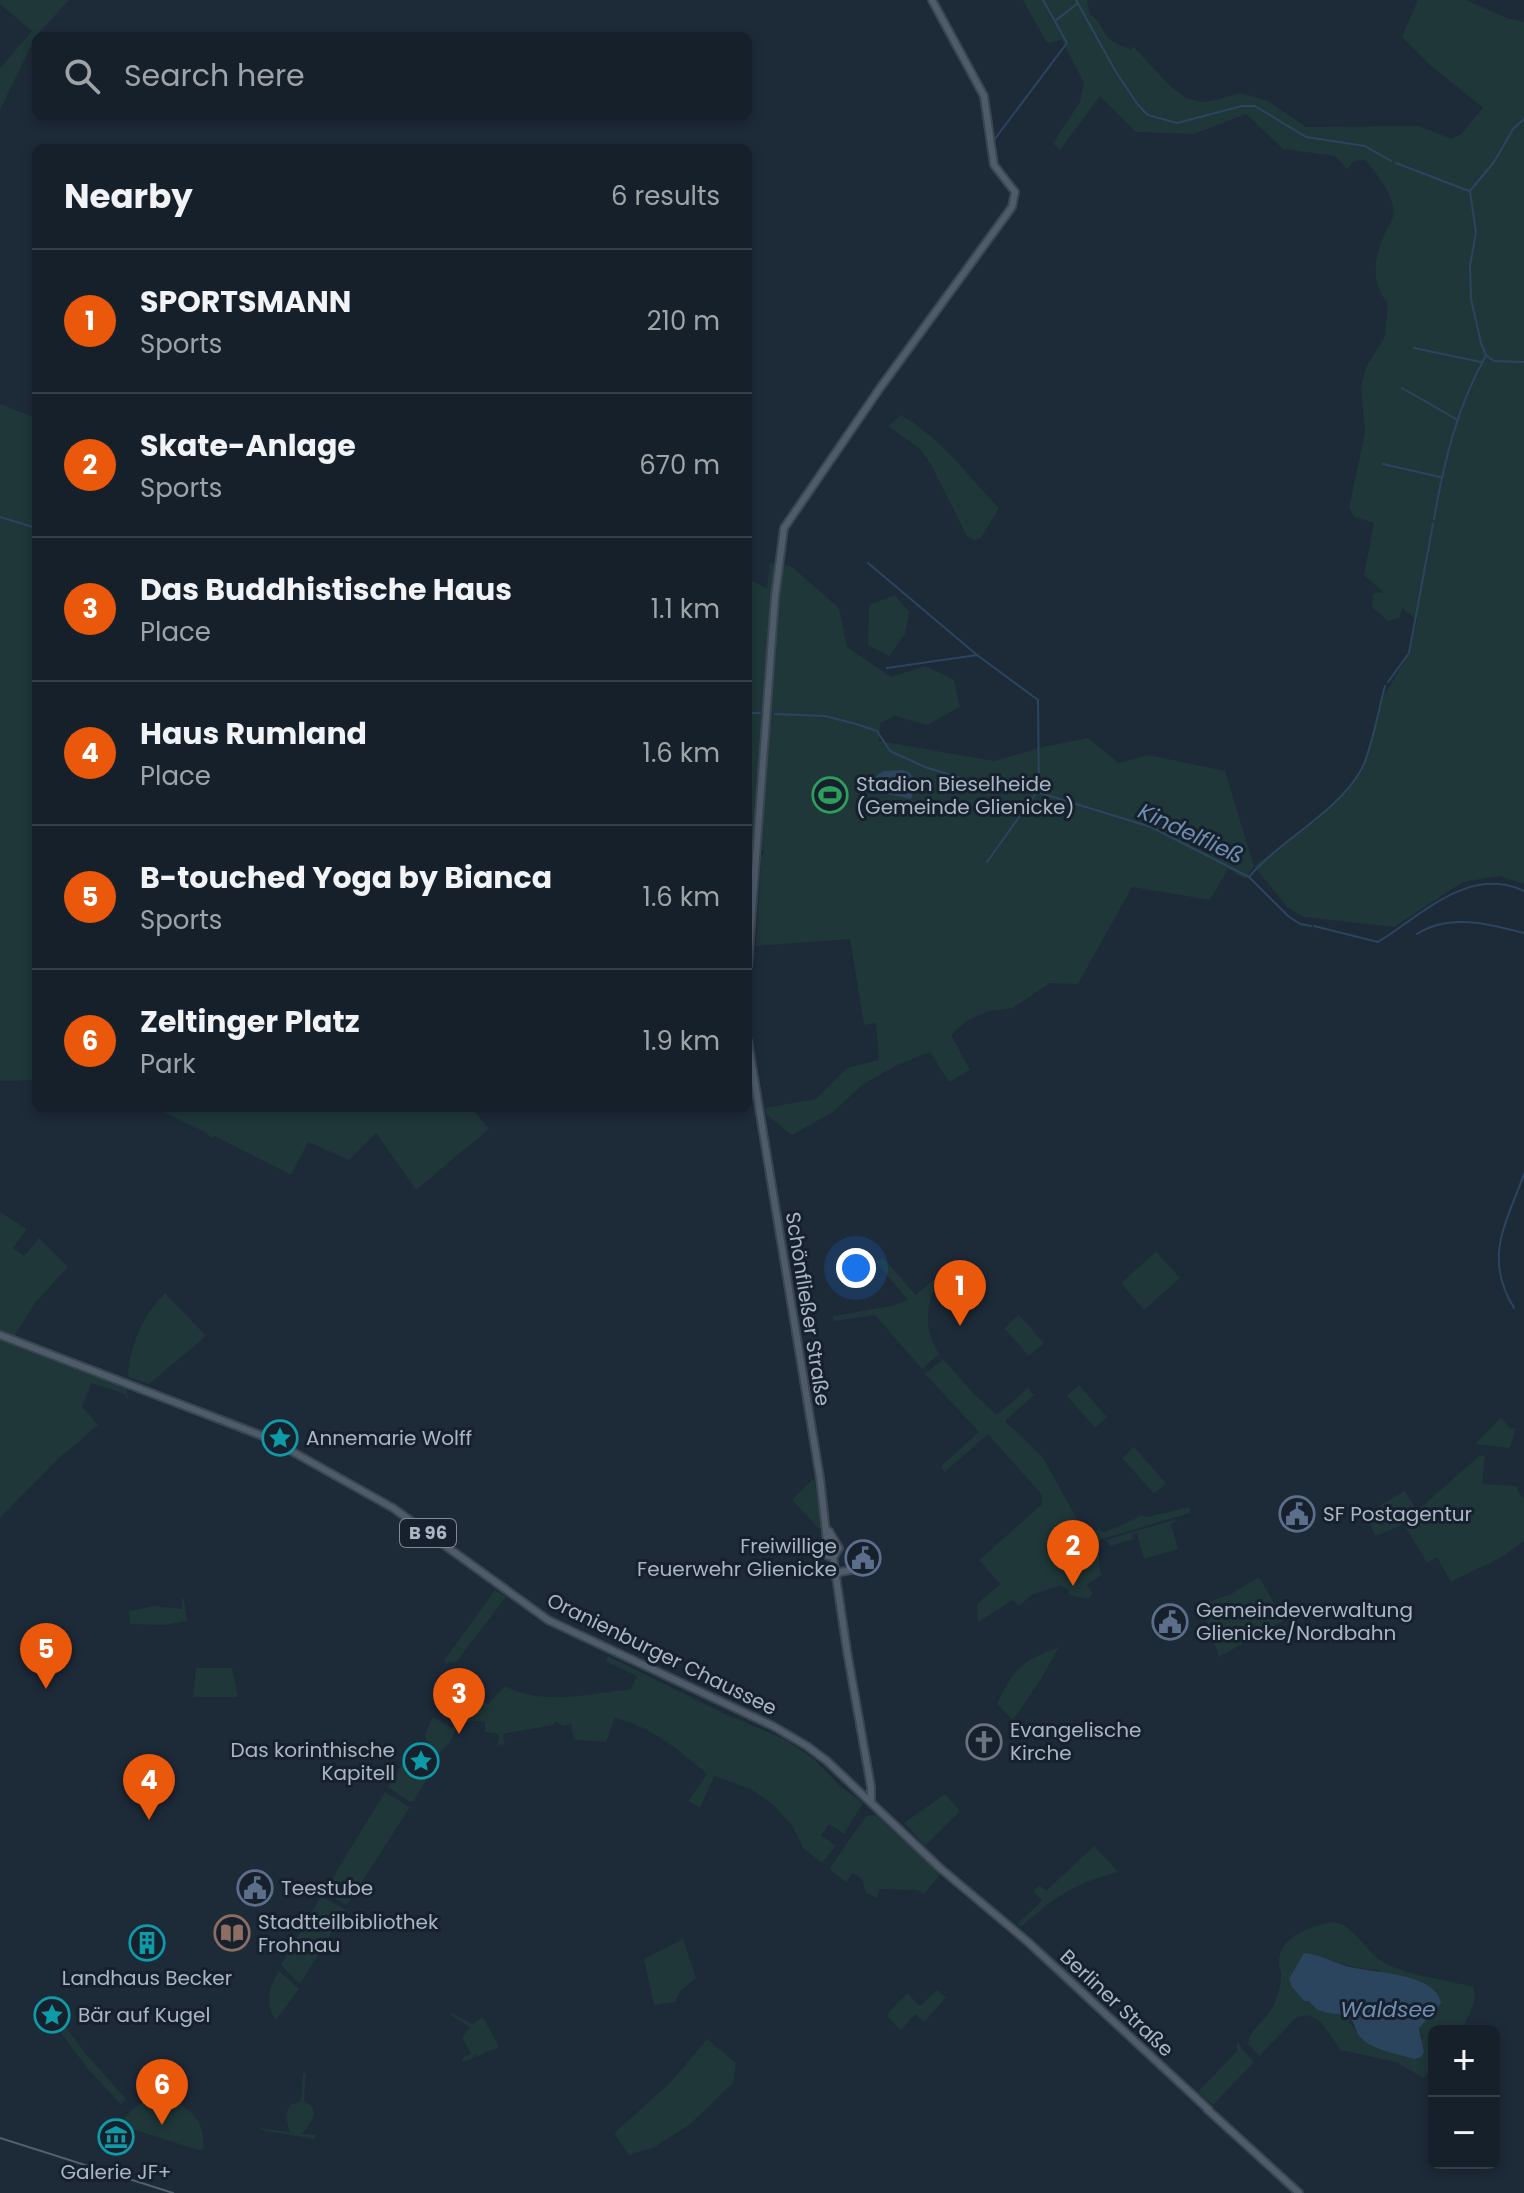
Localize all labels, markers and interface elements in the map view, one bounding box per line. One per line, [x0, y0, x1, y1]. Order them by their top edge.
search box [32, 32, 752, 120]
icon: search [60, 54, 104, 98]
text: Search here [124, 54, 305, 97]
text: Nearby [64, 172, 193, 220]
text: 6 results [611, 178, 720, 214]
text: SPORTSMANN [140, 280, 351, 323]
text: 1 [85, 303, 95, 339]
text: 210 m [647, 303, 720, 339]
text: Sports [140, 326, 222, 362]
text: Skate-Anlage [140, 424, 356, 467]
text: 2 [83, 447, 97, 483]
text: 670 m [639, 447, 720, 483]
text: Sports [140, 470, 222, 506]
text: Das Buddhistische Haus [140, 568, 512, 611]
text: 3 [82, 591, 98, 627]
text: 1.1 km [651, 591, 720, 627]
text: Place [140, 614, 211, 650]
text: Haus Rumland [140, 712, 367, 755]
text: 4 [81, 735, 99, 771]
text: 1.6 km [643, 735, 720, 771]
text: Place [140, 758, 211, 794]
place label: Stadion Bieselheide (Gemeinde Glienicke) [856, 770, 1074, 821]
sports icon: Stadion Bieselheide (Gemeinde Glienicke) [811, 776, 849, 814]
water label: Kindelfließ [1133, 796, 1248, 871]
text: B-touched Yoga by Bianca [140, 856, 552, 899]
text: 5 [82, 879, 98, 915]
text: 1.6 km [643, 879, 720, 915]
text: Sports [140, 902, 222, 938]
text: Zeltinger Platz [140, 1000, 360, 1043]
text: 6 [82, 1023, 98, 1059]
text: 1.9 km [643, 1023, 720, 1059]
text: Park [140, 1046, 196, 1082]
street label: Schönfließer Straße [779, 1210, 837, 1408]
your location [836, 1248, 876, 1288]
pin: 1 [934, 1260, 986, 1326]
place icon: Annemarie Wolff [261, 1419, 299, 1457]
place label: Annemarie Wolff [306, 1424, 472, 1452]
public building icon: SF Postagentur [1278, 1495, 1316, 1533]
place label: SF Postagentur [1323, 1500, 1472, 1528]
road number: B 96 [400, 1519, 456, 1547]
pin: 2 [1047, 1520, 1099, 1586]
place label: Freiwillige Feuerwehr Glienicke [637, 1532, 837, 1583]
public building icon: Freiwillige Feuerwehr Glienicke [844, 1539, 882, 1577]
street label: Oranienburger Chaussee [542, 1586, 782, 1722]
place label: Gemeindeverwaltung Glienicke/Nordbahn [1196, 1596, 1413, 1647]
public building icon: Gemeindeverwaltung Glienicke/Nordbahn [1151, 1603, 1189, 1641]
pin: 5 [20, 1623, 72, 1689]
pin: 3 [433, 1668, 485, 1734]
place label: Evangelische Kirche [1010, 1716, 1141, 1767]
church icon: Evangelische Kirche [965, 1723, 1003, 1761]
place label: Das korinthische Kapitell [231, 1736, 395, 1787]
place icon: Das korinthische Kapitell [402, 1742, 440, 1780]
pin: 4 [123, 1754, 175, 1820]
public building icon: Teestube [236, 1869, 274, 1907]
place label: Teestube [281, 1874, 373, 1902]
place label: Stadtteilbibliothek Frohnau [258, 1908, 439, 1959]
library icon: Stadtteilbibliothek Frohnau [213, 1914, 251, 1952]
building icon: Landhaus Becker [128, 1924, 166, 1962]
street label: Berliner Straße [1054, 1943, 1180, 2063]
place label: Landhaus Becker [62, 1964, 232, 1992]
water label: Waldsee [1340, 1994, 1436, 2025]
place icon: Bär auf Kugel [33, 1996, 71, 2034]
place label: Bär auf Kugel [78, 2001, 210, 2029]
map controls [1428, 2025, 1500, 2169]
button: + [1428, 2025, 1500, 2097]
pin: 6 [136, 2059, 188, 2125]
button: − [1428, 2097, 1500, 2169]
museum icon: Galerie JF+ [97, 2118, 135, 2156]
place label: Galerie JF+ [61, 2158, 171, 2186]

